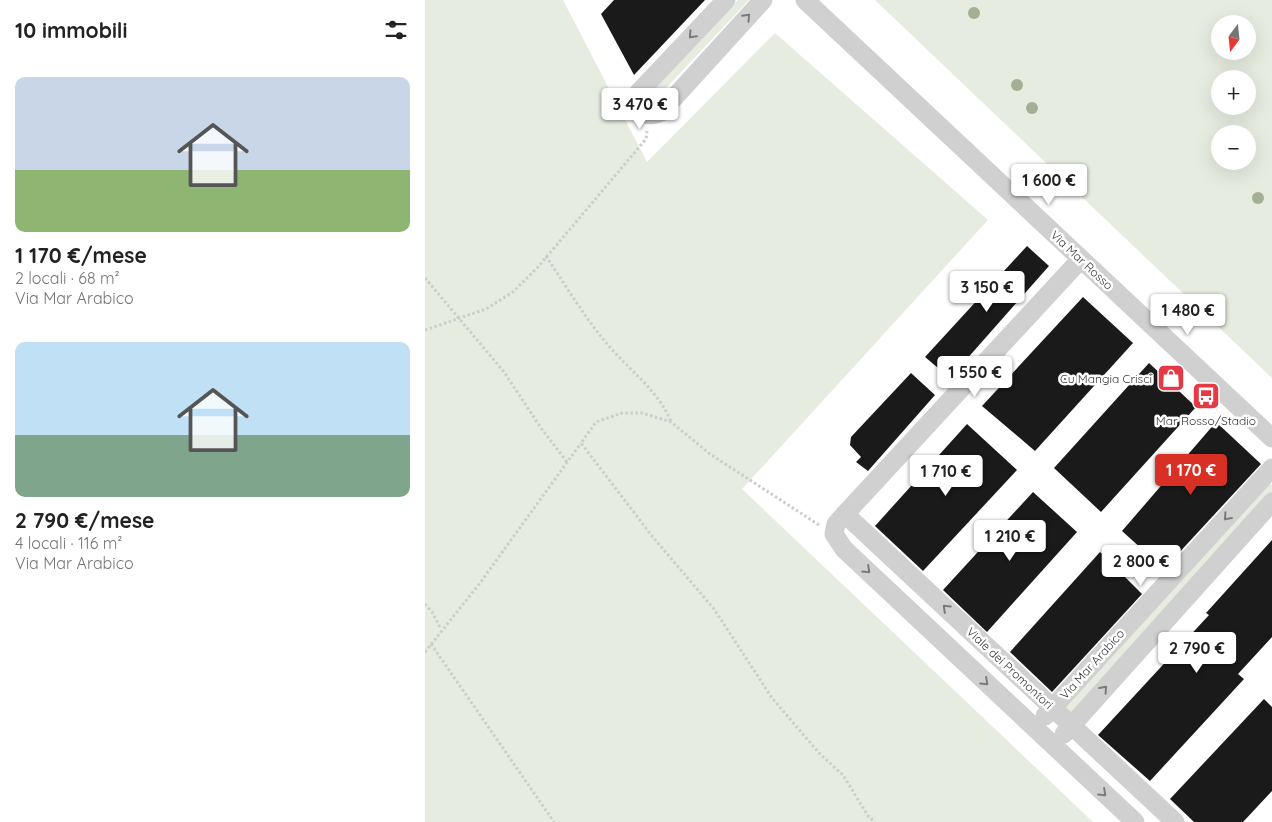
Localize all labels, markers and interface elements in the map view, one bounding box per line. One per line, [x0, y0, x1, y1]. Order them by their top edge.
one-way arrow [741, 14, 750, 23]
north arrow [1211, 15, 1256, 60]
map controls [1211, 15, 1256, 170]
icon: filters [382, 16, 410, 44]
text: 10 immobili [15, 17, 128, 43]
one-way arrow [689, 30, 698, 39]
button: + [1211, 70, 1256, 115]
pin: 3 470 € [594, 88, 686, 130]
text: 3 470 € [612, 94, 668, 114]
icon: home [168, 110, 258, 200]
button: − [1211, 125, 1256, 170]
pin: 1 600 € [1003, 164, 1095, 206]
text: 1 600 € [1022, 170, 1076, 190]
street label: Via Mar Rosso [1048, 227, 1116, 293]
text: 1 170 €/mese [15, 242, 147, 268]
text: 2 locali · 68 m² [15, 268, 120, 288]
pin: 3 150 € [941, 270, 1033, 313]
text: 3 150 € [961, 277, 1013, 297]
text: Via Mar Arabico [15, 288, 134, 308]
pin: 1 480 € [1142, 294, 1234, 336]
text: 1 480 € [1161, 300, 1215, 320]
pin: 1 550 € [929, 356, 1021, 398]
text: 1 550 € [948, 362, 1002, 382]
shop icon: Cu Mangia Crisci [1156, 363, 1186, 393]
place label: Cu Mangia Crisci [1060, 371, 1152, 386]
icon: home [168, 375, 258, 465]
bus stop icon: Mar Rosso/Stadio [1191, 381, 1221, 411]
place label: Mar Rosso/Stadio [1156, 413, 1256, 428]
pin: 1 710 € [900, 454, 992, 497]
pin: 1 170 € [1145, 454, 1237, 496]
text: 1 170 € [1166, 460, 1216, 480]
text: 1 710 € [921, 461, 971, 481]
text: 2 790 €/mese [15, 507, 154, 533]
one-way arrow [1224, 511, 1233, 520]
pin: 1 210 € [964, 520, 1056, 562]
text: 1 210 € [985, 526, 1035, 546]
text: 4 locali · 116 m² [15, 533, 122, 553]
pin: 2 800 € [1095, 544, 1187, 587]
text: 2 800 € [1113, 551, 1169, 571]
text: Via Mar Arabico [15, 553, 134, 573]
one-way arrow [861, 564, 870, 573]
one-way arrow [943, 605, 952, 614]
street label: Viale dei Promontori [964, 624, 1056, 712]
street label: Via Mar Arabico [1057, 626, 1127, 702]
pin: 2 790 € [1151, 632, 1243, 674]
text: 2 790 € [1169, 638, 1225, 658]
one-way arrow [979, 676, 988, 685]
one-way arrow [1098, 685, 1107, 694]
one-way arrow [1098, 787, 1107, 796]

